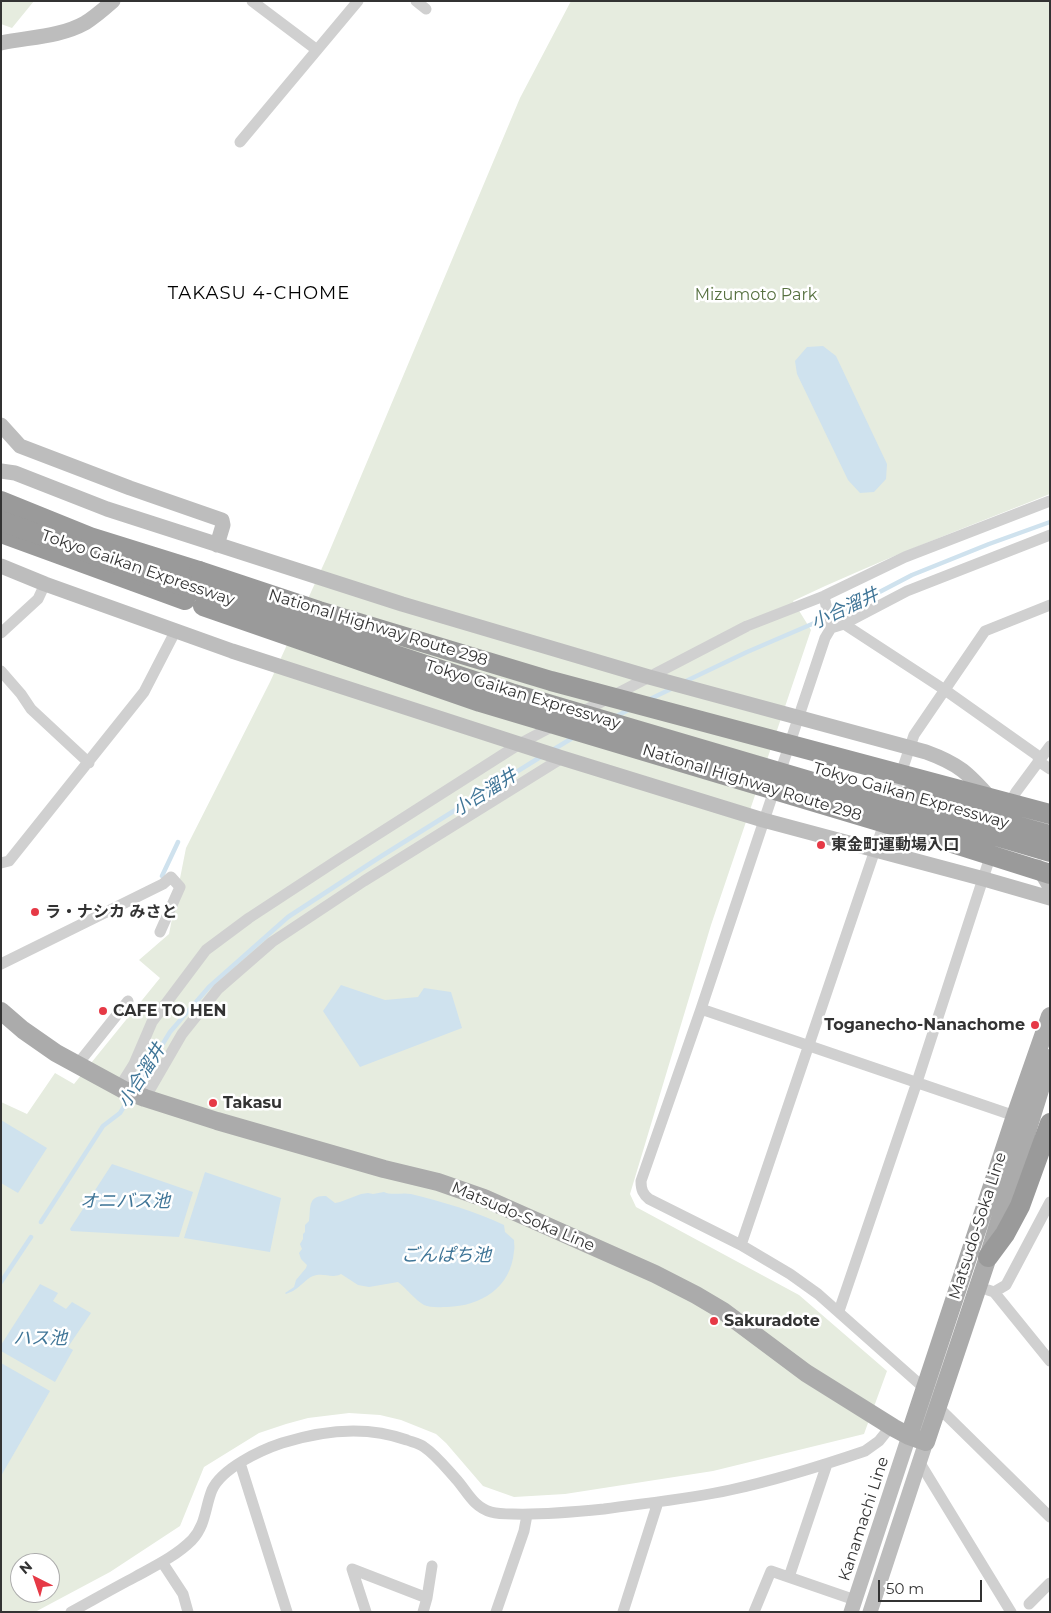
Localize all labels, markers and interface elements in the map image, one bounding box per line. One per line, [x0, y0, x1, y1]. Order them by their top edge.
district label: TAKASU 4-CHOME [166, 283, 352, 305]
park label: Mizumoto Park [695, 285, 817, 305]
street label: Tokyo Gaikan Expressway [39, 526, 237, 610]
water label: 小合溜井 [808, 584, 882, 634]
street label: National Highway Route 298 [266, 585, 490, 671]
street label: Tokyo Gaikan Expressway [423, 656, 623, 734]
street label: National Highway Route 298 [640, 740, 864, 826]
street label: Tokyo Gaikan Expressway [811, 759, 1011, 833]
water label: 小合溜井 [449, 765, 521, 821]
place label: 東金町運動場入口 [831, 835, 959, 855]
marker: 東金町運動場入口 [815, 839, 827, 851]
place label: ラ・ナシカ みさと [45, 902, 178, 922]
marker: ラ・ナシカ みさと [29, 906, 41, 918]
place label: CAFE TO HEN [113, 1001, 226, 1021]
marker: CAFE TO HEN [97, 1005, 109, 1017]
place label: Toganecho-Nanachome [824, 1015, 1025, 1035]
marker: Toganecho-Nanachome [1029, 1019, 1041, 1031]
water label: 小合溜井 [114, 1040, 170, 1112]
place label: Takasu [223, 1093, 282, 1113]
marker: Takasu [207, 1097, 219, 1109]
street label: Matsudo-Soka Line [945, 1150, 1011, 1302]
street label: Matsudo-Soka Line [448, 1178, 598, 1256]
water label: オニバス池 [80, 1191, 170, 1213]
water label: ごんぱち池 [401, 1245, 491, 1267]
place label: Sakuradote [724, 1311, 820, 1331]
marker: Sakuradote [708, 1315, 720, 1327]
water label: ハス池 [13, 1328, 67, 1350]
street label: Kanamachi Line [835, 1454, 893, 1584]
north arrow [10, 1553, 60, 1603]
text: N [16, 1557, 36, 1578]
scale bar [881, 1570, 985, 1602]
text: 50 m [886, 1579, 924, 1598]

